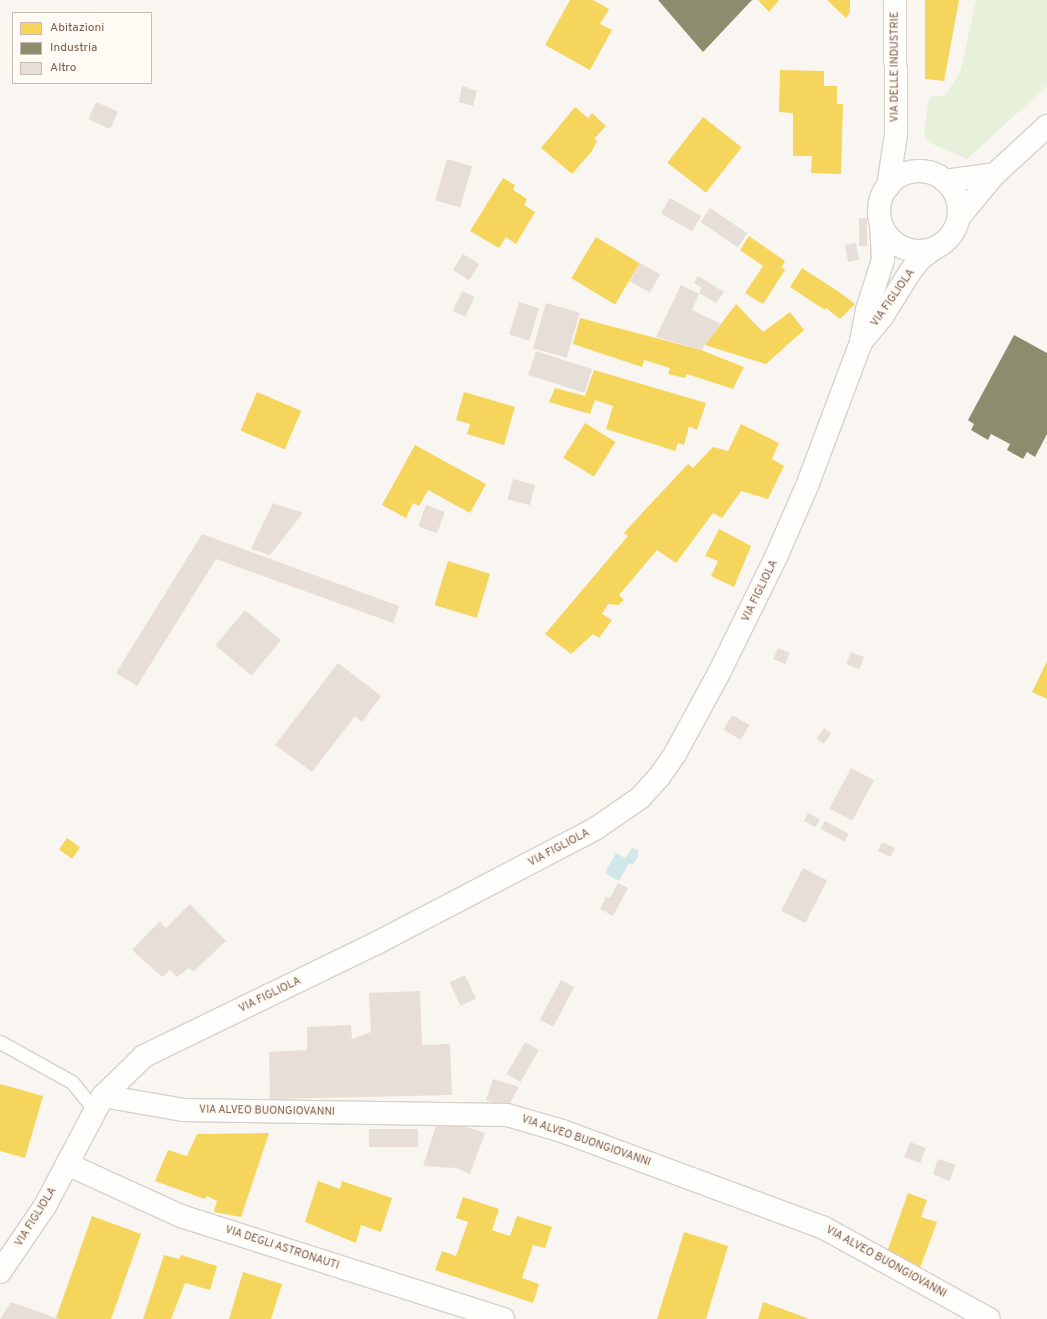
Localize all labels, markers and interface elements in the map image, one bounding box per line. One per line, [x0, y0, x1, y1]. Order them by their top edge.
street label: VIA DELLE INDUSTRIE [888, 11, 902, 123]
legend [12, 12, 152, 84]
text: Abitazioni [50, 20, 104, 36]
text: Industria [50, 40, 97, 56]
text: Altro [50, 60, 76, 76]
street label: VIA FIGLIOLA [868, 266, 918, 330]
street label: VIA FIGLIOLA [739, 558, 781, 624]
street label: VIA FIGLIOLA [526, 826, 592, 870]
street label: VIA FIGLIOLA [237, 974, 303, 1016]
street label: VIA ALVEO BUONGIOVANNI [198, 1103, 336, 1119]
street label: VIA ALVEO BUONGIOVANNI [519, 1112, 653, 1170]
street label: VIA FIGLIOLA [12, 1185, 60, 1249]
street label: VIA DEGLI ASTRONAUTI [223, 1223, 341, 1273]
street label: VIA ALVEO BUONGIOVANNI [823, 1223, 949, 1301]

